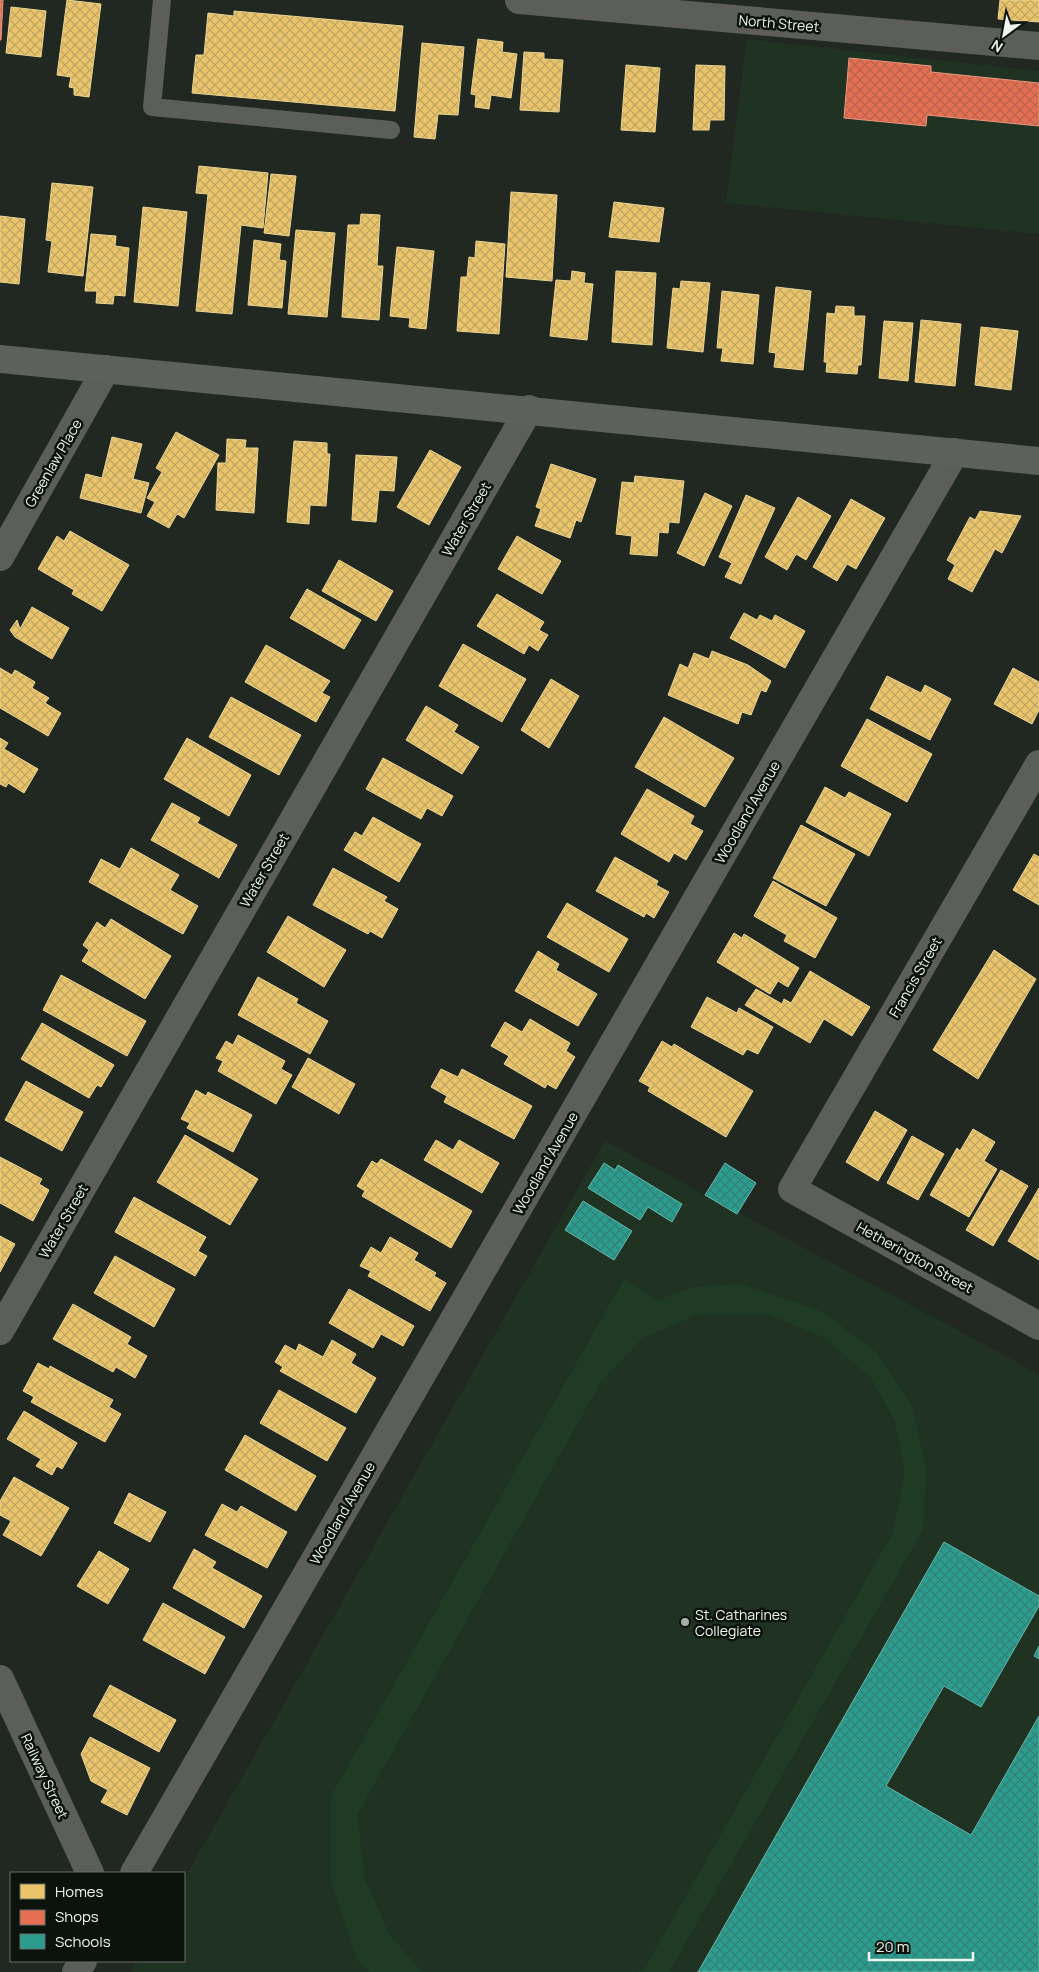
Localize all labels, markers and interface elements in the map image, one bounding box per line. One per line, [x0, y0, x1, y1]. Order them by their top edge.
street label: North Street [738, 10, 820, 36]
north arrow [979, 10, 1029, 60]
text: N [988, 36, 1006, 57]
street label: Greenlaw Place [20, 415, 86, 511]
street label: Water Street [437, 478, 495, 560]
street label: Woodland Avenue [710, 757, 784, 867]
street label: Water Street [235, 829, 293, 911]
street label: Francis Street [884, 933, 946, 1021]
street label: Woodland Avenue [508, 1108, 582, 1218]
street label: Water Street [34, 1180, 92, 1262]
street label: Hetherington Street [853, 1217, 977, 1297]
street label: Woodland Avenue [305, 1458, 379, 1568]
place label: St. Catharines Collegiate [695, 1605, 787, 1640]
marker: St. Catharines Collegiate [679, 1616, 691, 1628]
street label: Railway Street [17, 1730, 73, 1822]
legend [10, 1872, 185, 1962]
text: Homes [55, 1881, 104, 1902]
text: Shops [55, 1906, 99, 1927]
scale bar [869, 1930, 973, 1962]
text: Schools [55, 1931, 111, 1952]
text: 20 m [876, 1936, 909, 1957]

